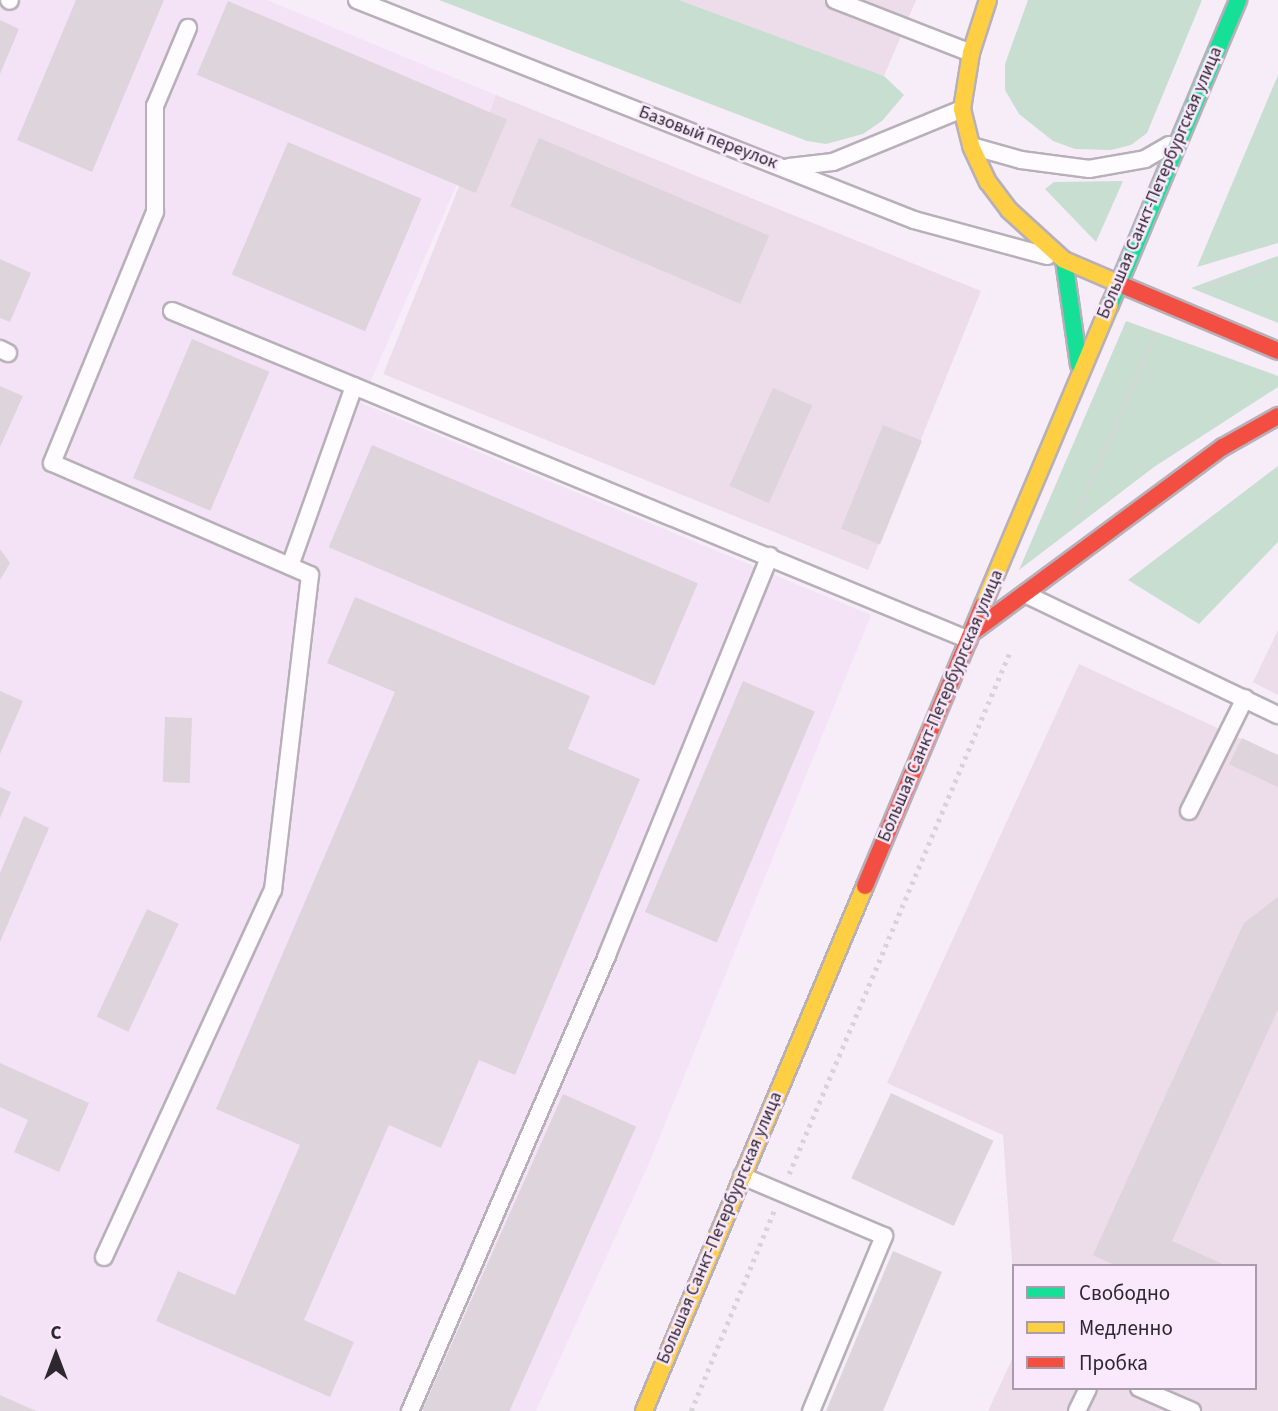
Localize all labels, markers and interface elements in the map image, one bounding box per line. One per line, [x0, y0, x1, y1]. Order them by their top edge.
street label: Большая Санкт-Петербургская улица [1093, 44, 1227, 322]
street label: Базовый переулок [636, 102, 780, 174]
street label: Большая Санкт-Петербургская улица [874, 567, 1008, 845]
street label: Большая Санкт-Петербургская улица [653, 1089, 787, 1367]
legend [1012, 1264, 1257, 1390]
text: Свободно [1079, 1278, 1170, 1308]
text: Медленно [1079, 1313, 1173, 1343]
north arrow [21, 1320, 91, 1390]
text: С [50, 1320, 62, 1347]
text: Пробка [1079, 1348, 1148, 1378]

